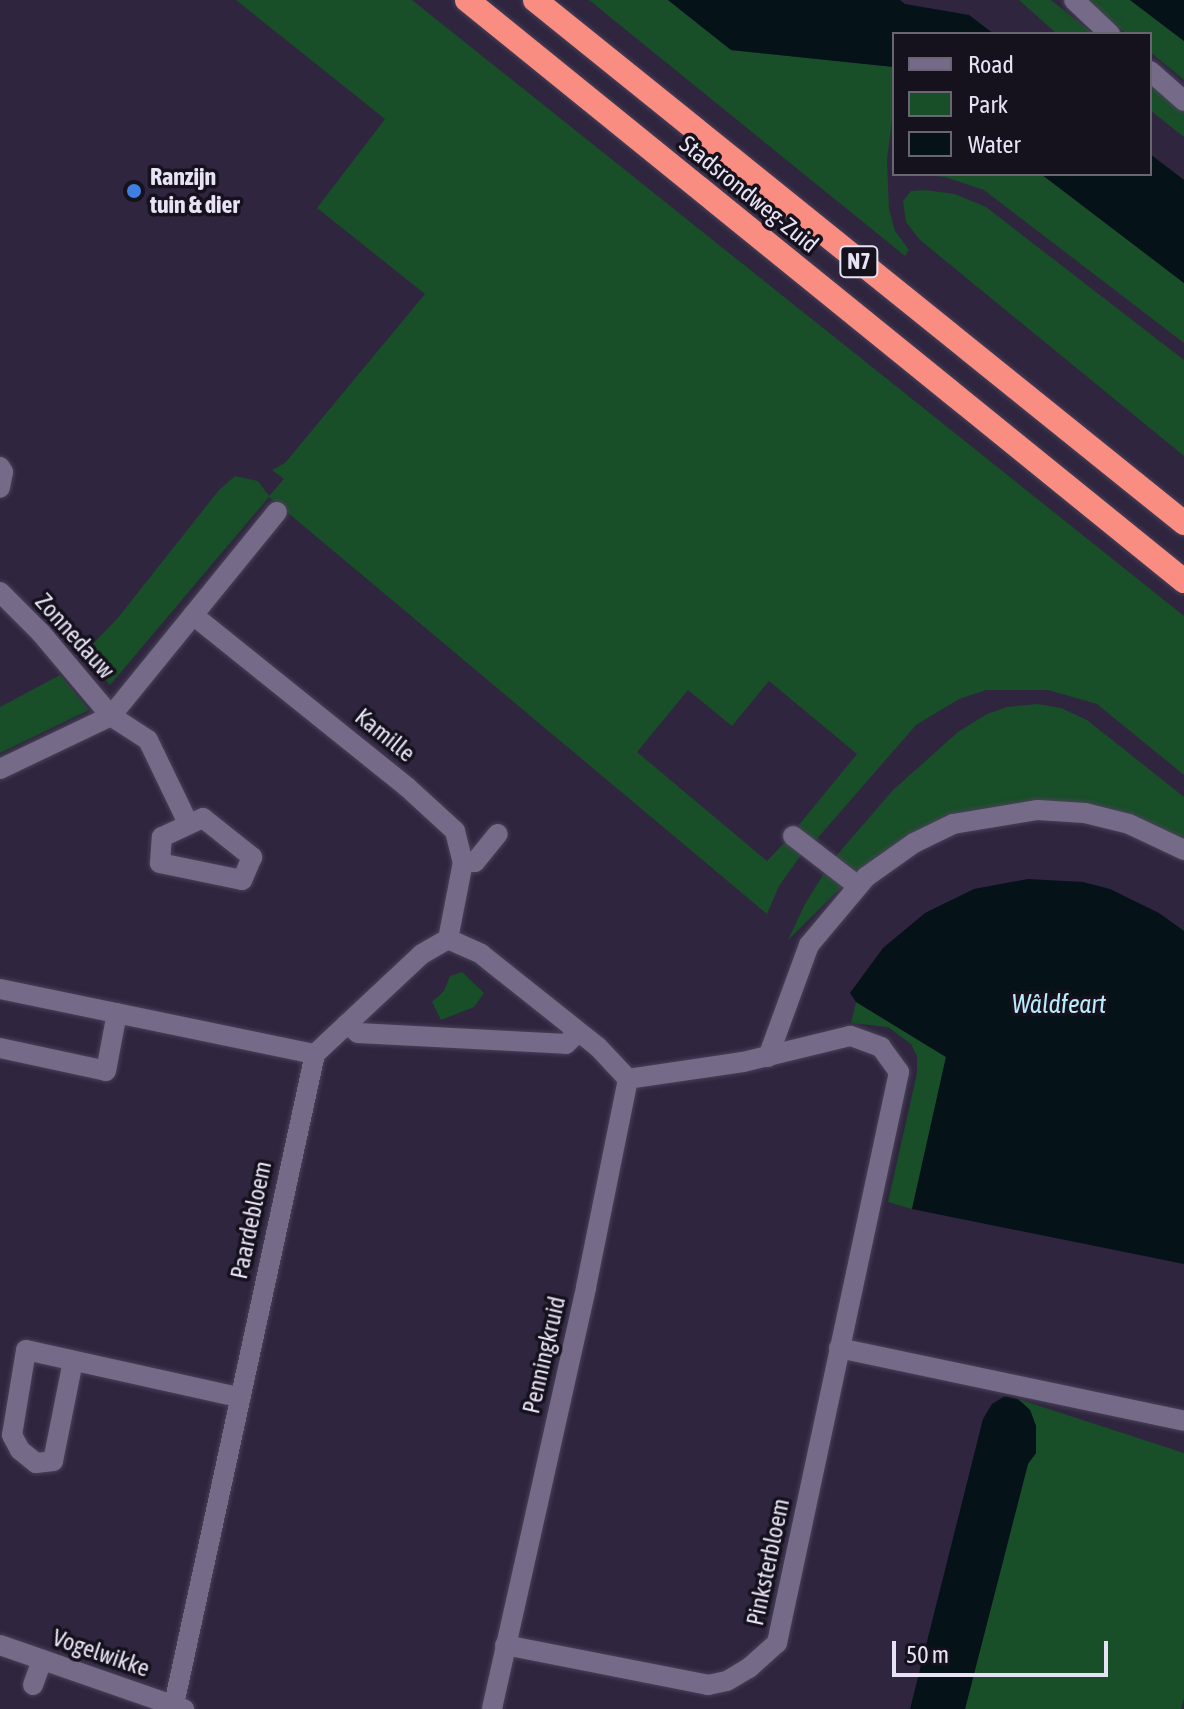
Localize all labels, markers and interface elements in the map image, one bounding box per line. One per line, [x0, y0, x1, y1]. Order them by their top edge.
legend [892, 32, 1152, 176]
text: Road [968, 51, 1014, 78]
text: Park [968, 91, 1008, 118]
street label: Stadsrondweg-Zuid [674, 129, 824, 259]
text: Water [968, 131, 1021, 158]
place label: Ranzijn tuin & dier [150, 163, 240, 219]
marker: Ranzijn tuin & dier [125, 182, 143, 200]
road number: N7 [839, 244, 879, 280]
street label: Zonnedauw [29, 588, 121, 684]
street label: Kamille [349, 702, 421, 768]
water label: Wâldfeart [1012, 989, 1106, 1021]
street label: Paardebloem [224, 1158, 278, 1282]
street label: Penningkruid [517, 1294, 571, 1416]
street label: Pinksterbloem [740, 1496, 796, 1628]
street label: Vogelwikke [49, 1623, 153, 1683]
scale bar [896, 1625, 1112, 1675]
text: 50 m [906, 1641, 949, 1668]

